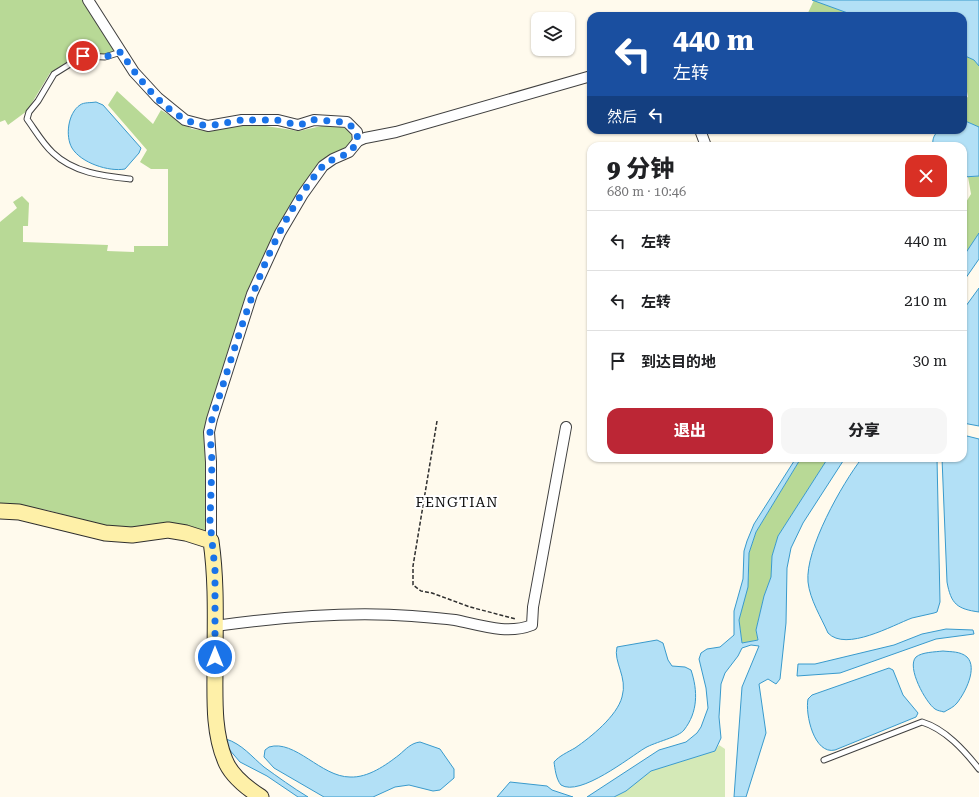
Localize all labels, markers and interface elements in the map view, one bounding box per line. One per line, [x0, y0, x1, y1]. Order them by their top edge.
map controls [531, 12, 575, 56]
button: layers [531, 12, 575, 56]
text: 440 m [673, 24, 754, 57]
icon: left [607, 28, 659, 80]
pin [66, 39, 100, 73]
icon: arrive [72, 45, 94, 67]
text: 左转 [673, 62, 709, 83]
icon: left [645, 104, 667, 126]
text: 然后 [607, 108, 637, 126]
text: 9 分钟 [607, 155, 675, 183]
button: close [905, 155, 947, 197]
text: 680 m · 10:46 [607, 184, 686, 199]
icon: left [607, 230, 629, 252]
text: 440 m [904, 232, 947, 250]
text: 左转 [641, 233, 671, 251]
icon: left [607, 290, 629, 312]
text: 210 m [904, 292, 947, 310]
text: 左转 [641, 293, 671, 311]
icon: arrive [607, 350, 629, 372]
text: 30 m [913, 352, 947, 370]
text: 到达目的地 [641, 353, 716, 371]
button: 退出 [607, 408, 773, 454]
button: 分享 [781, 408, 947, 454]
district label: FENGTIAN [416, 494, 499, 510]
position arrow [194, 636, 236, 678]

